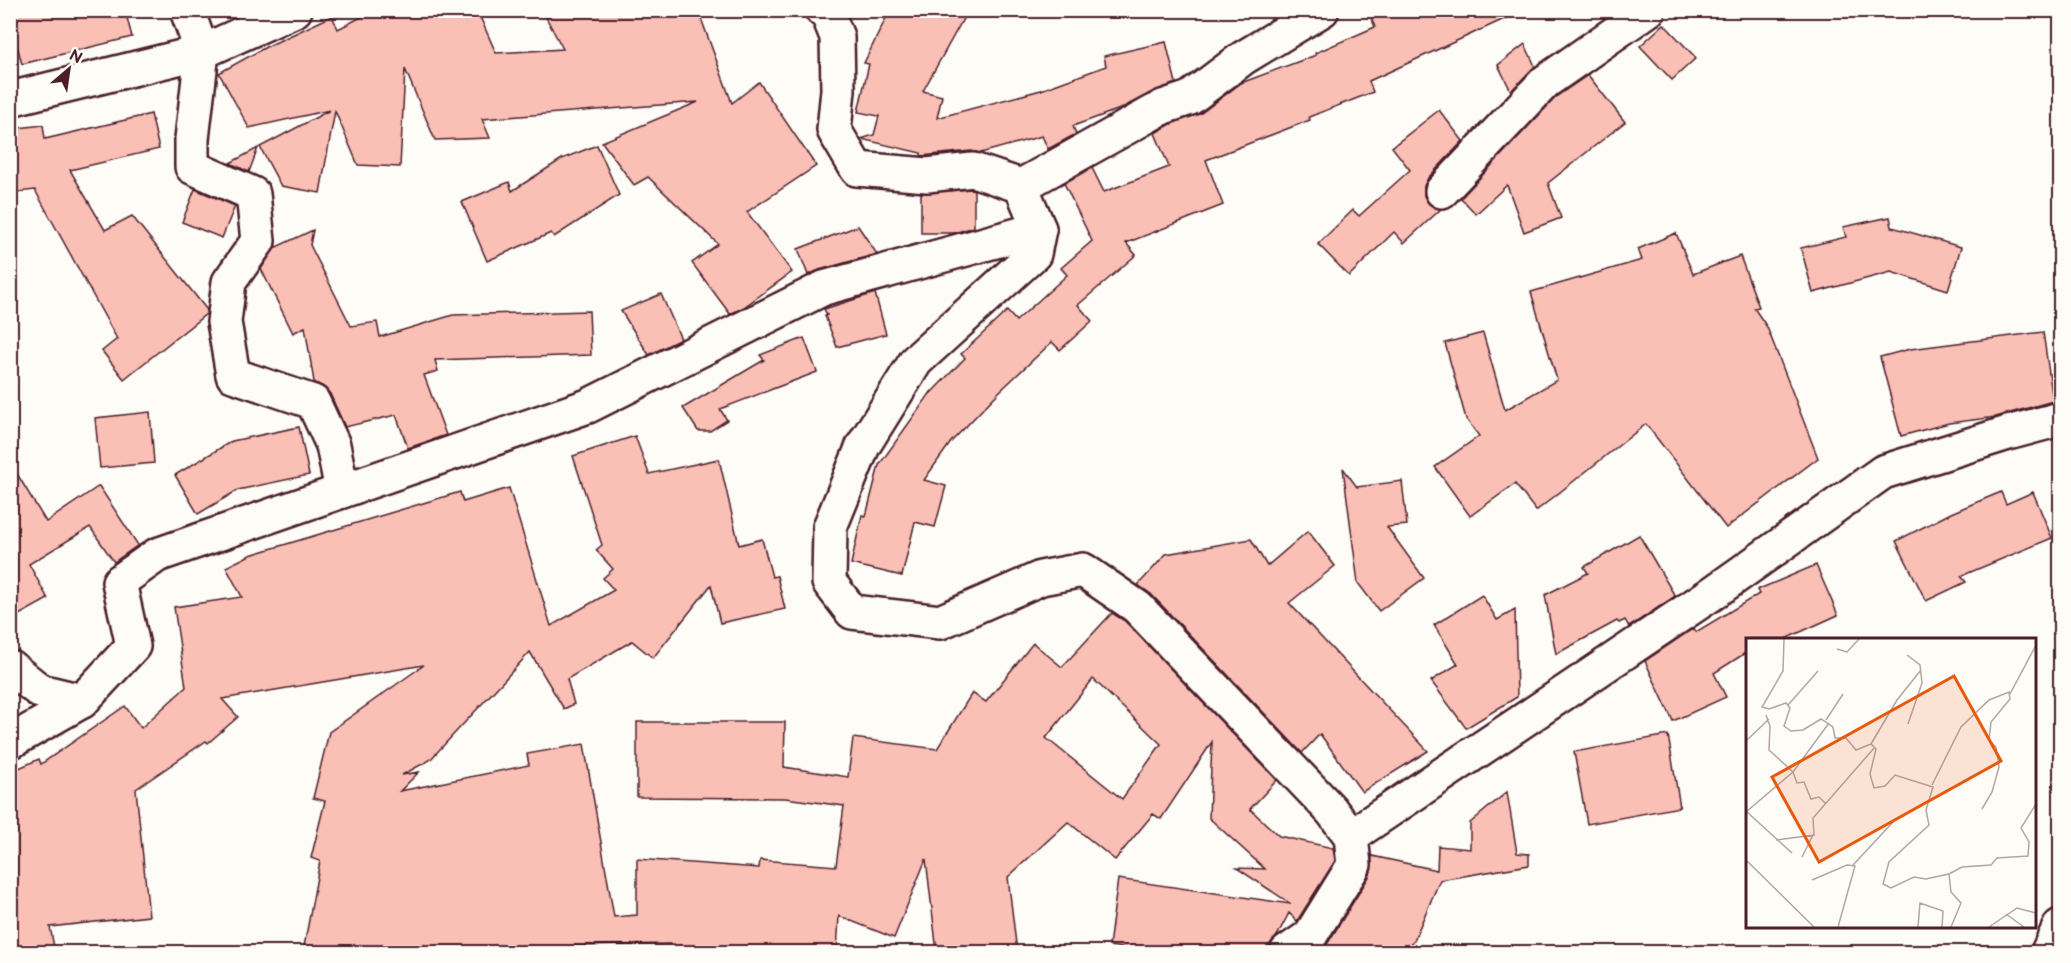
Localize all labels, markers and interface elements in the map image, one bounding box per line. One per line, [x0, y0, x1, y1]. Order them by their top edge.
north arrow [39, 39, 99, 99]
text: N [66, 46, 85, 68]
inset map [1746, 638, 2035, 927]

